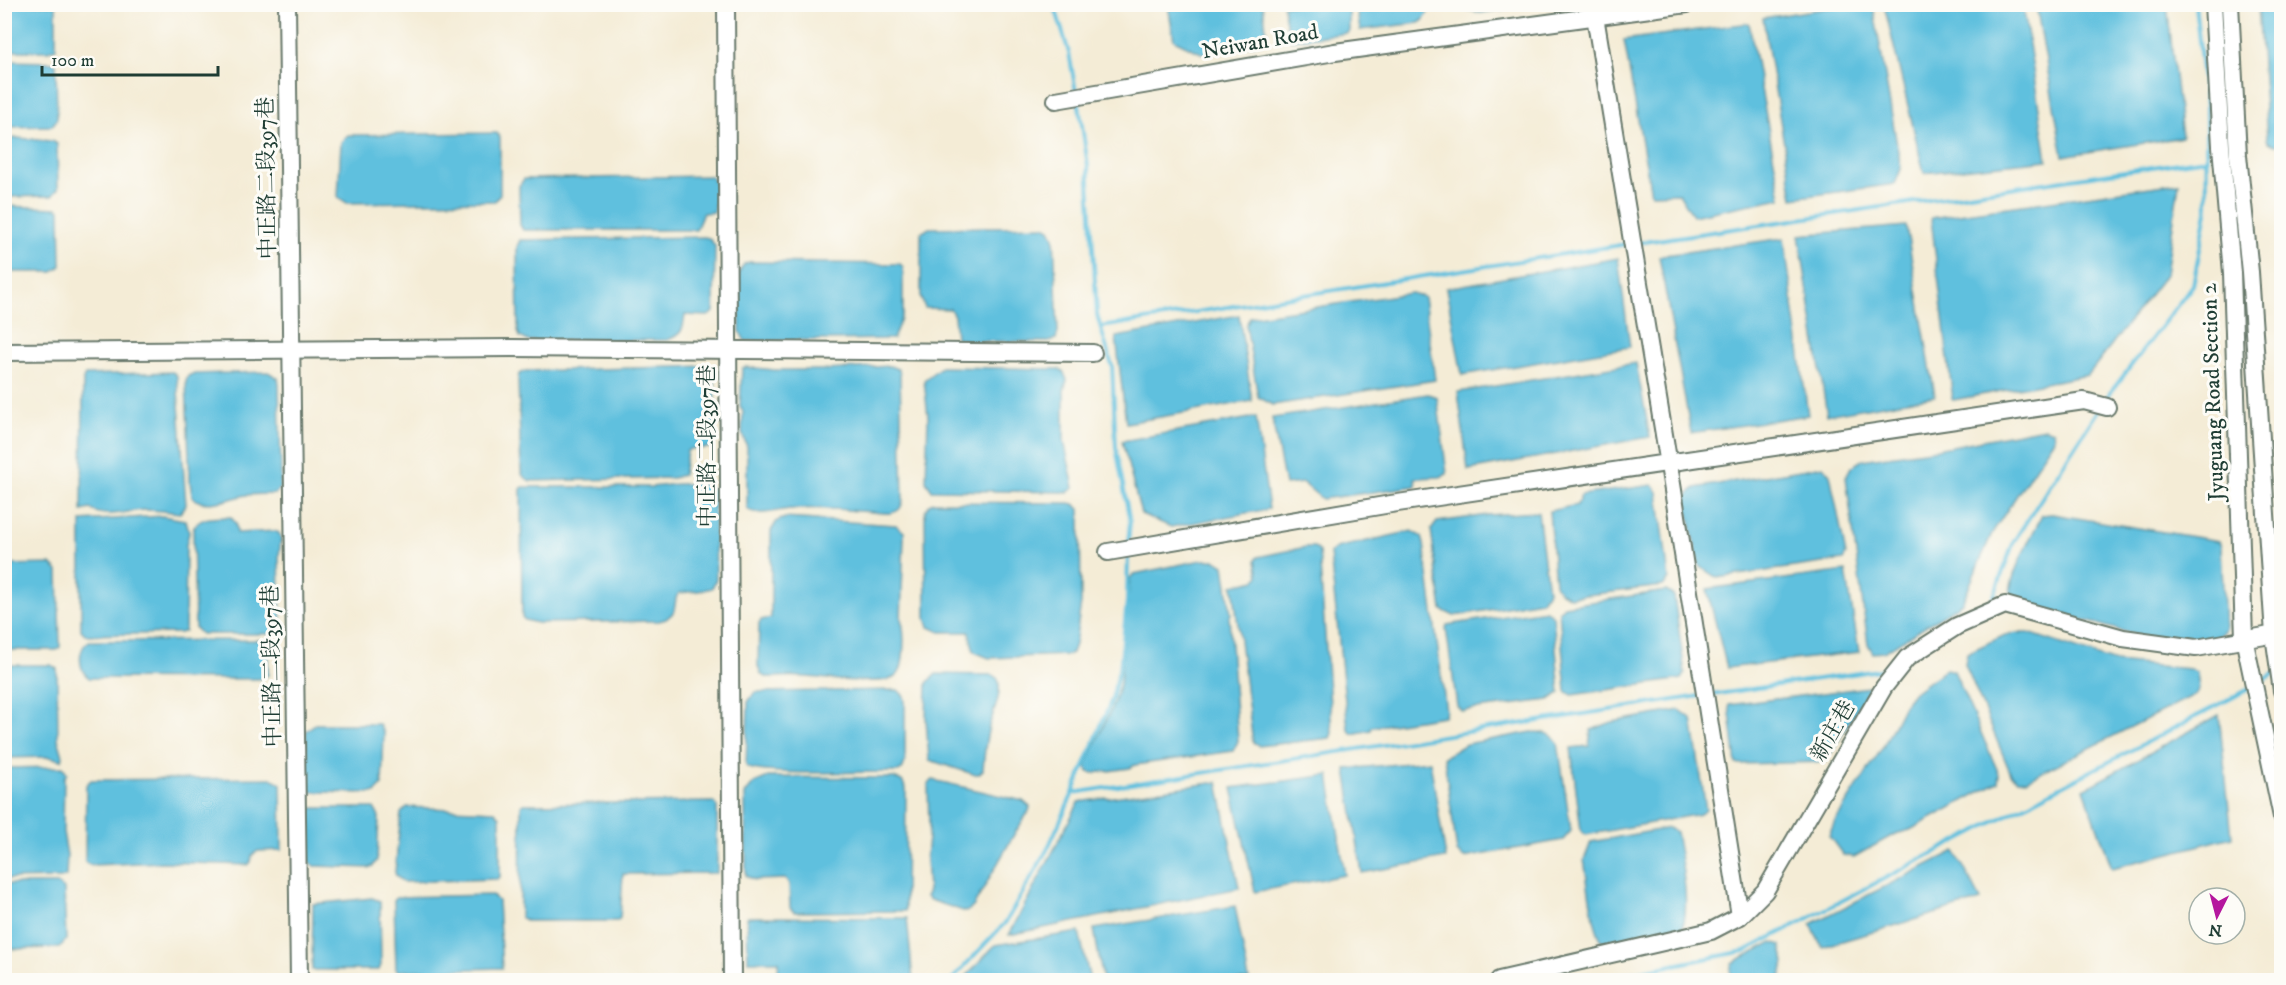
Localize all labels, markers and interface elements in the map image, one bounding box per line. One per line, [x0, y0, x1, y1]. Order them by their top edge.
street label: Neiwan Road [1200, 18, 1320, 66]
scale bar [42, 39, 218, 77]
text: 100 m [51, 50, 94, 72]
street label: 中正路二段397巷 [252, 96, 282, 260]
street label: Jyuguang Road Section 2 [2196, 282, 2230, 503]
street label: 中正路二段397巷 [694, 365, 721, 527]
street label: 中正路二段397巷 [257, 584, 287, 748]
street label: 新庄巷 [1805, 696, 1861, 766]
north arrow [2187, 886, 2247, 946]
text: N [2208, 919, 2223, 941]

